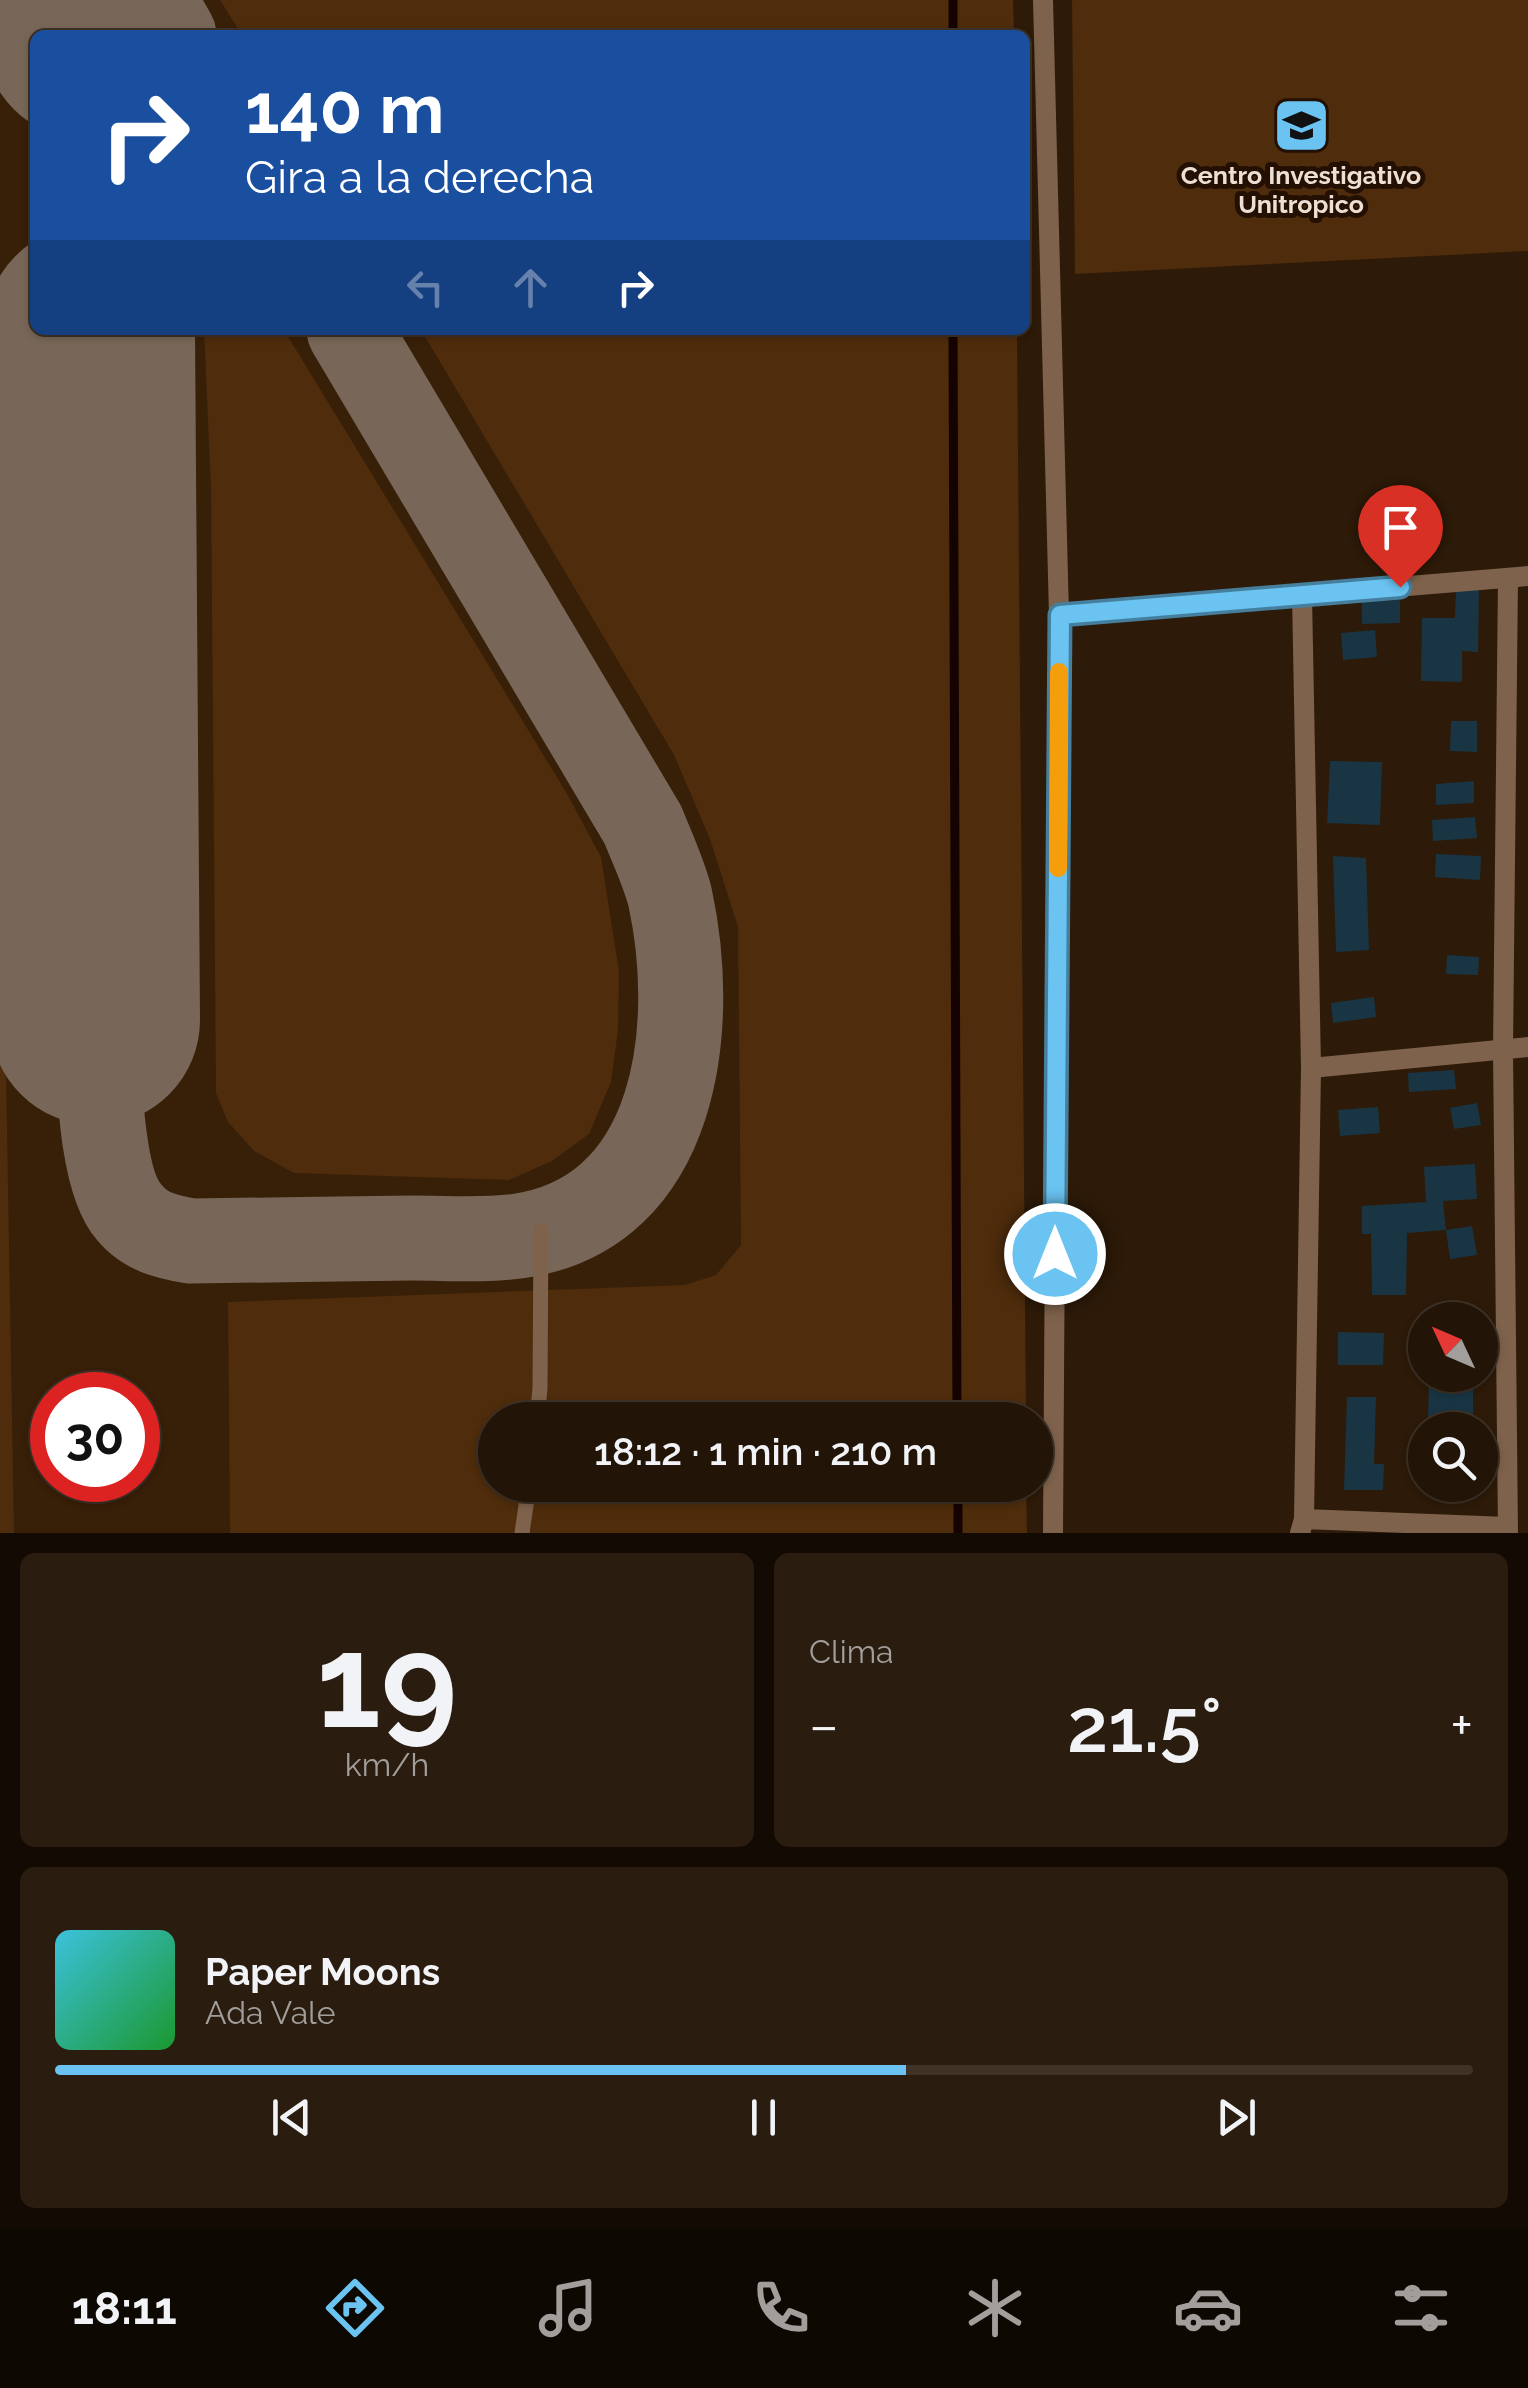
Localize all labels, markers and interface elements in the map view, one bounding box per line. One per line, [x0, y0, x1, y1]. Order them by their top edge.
text: 140 m [245, 67, 445, 149]
icon: right [80, 70, 210, 200]
school or university icon: Centro Investigativo Unitropico [1271, 96, 1331, 156]
text: Gira a la derecha [245, 151, 594, 204]
place label: Centro Investigativo Unitropico [1181, 160, 1421, 219]
icon: left [398, 260, 453, 315]
icon: ahead [503, 260, 558, 315]
icon: right [608, 260, 663, 315]
pin [1358, 485, 1443, 588]
icon: arrive [1373, 500, 1428, 555]
position arrow [1003, 1202, 1107, 1306]
north arrow [1408, 1302, 1498, 1392]
map controls [1408, 1302, 1498, 1502]
speed limit sign: 30 [30, 1372, 160, 1502]
button: search [1408, 1412, 1498, 1502]
text: 18:12 · 1 min · 210 m [594, 1429, 937, 1474]
text: 19 [317, 1605, 457, 1757]
text: Clima [809, 1633, 893, 1670]
text: 21.5° [1067, 1681, 1222, 1770]
text: − [809, 1693, 839, 1758]
text: + [1450, 1693, 1473, 1758]
text: km/h [345, 1746, 429, 1783]
text: Paper Moons [205, 1949, 440, 1994]
text: Ada Vale [205, 1994, 336, 2031]
icon: previous [264, 2090, 319, 2145]
icon: pause [736, 2090, 791, 2145]
icon: next [1209, 2090, 1264, 2145]
icon: directions [320, 2273, 390, 2343]
icon: music [533, 2273, 603, 2343]
icon: phone [746, 2273, 816, 2343]
icon: climate [960, 2273, 1030, 2343]
icon: car [1173, 2273, 1243, 2343]
icon: filters [1386, 2273, 1456, 2343]
text: 18:11 [72, 2282, 177, 2335]

